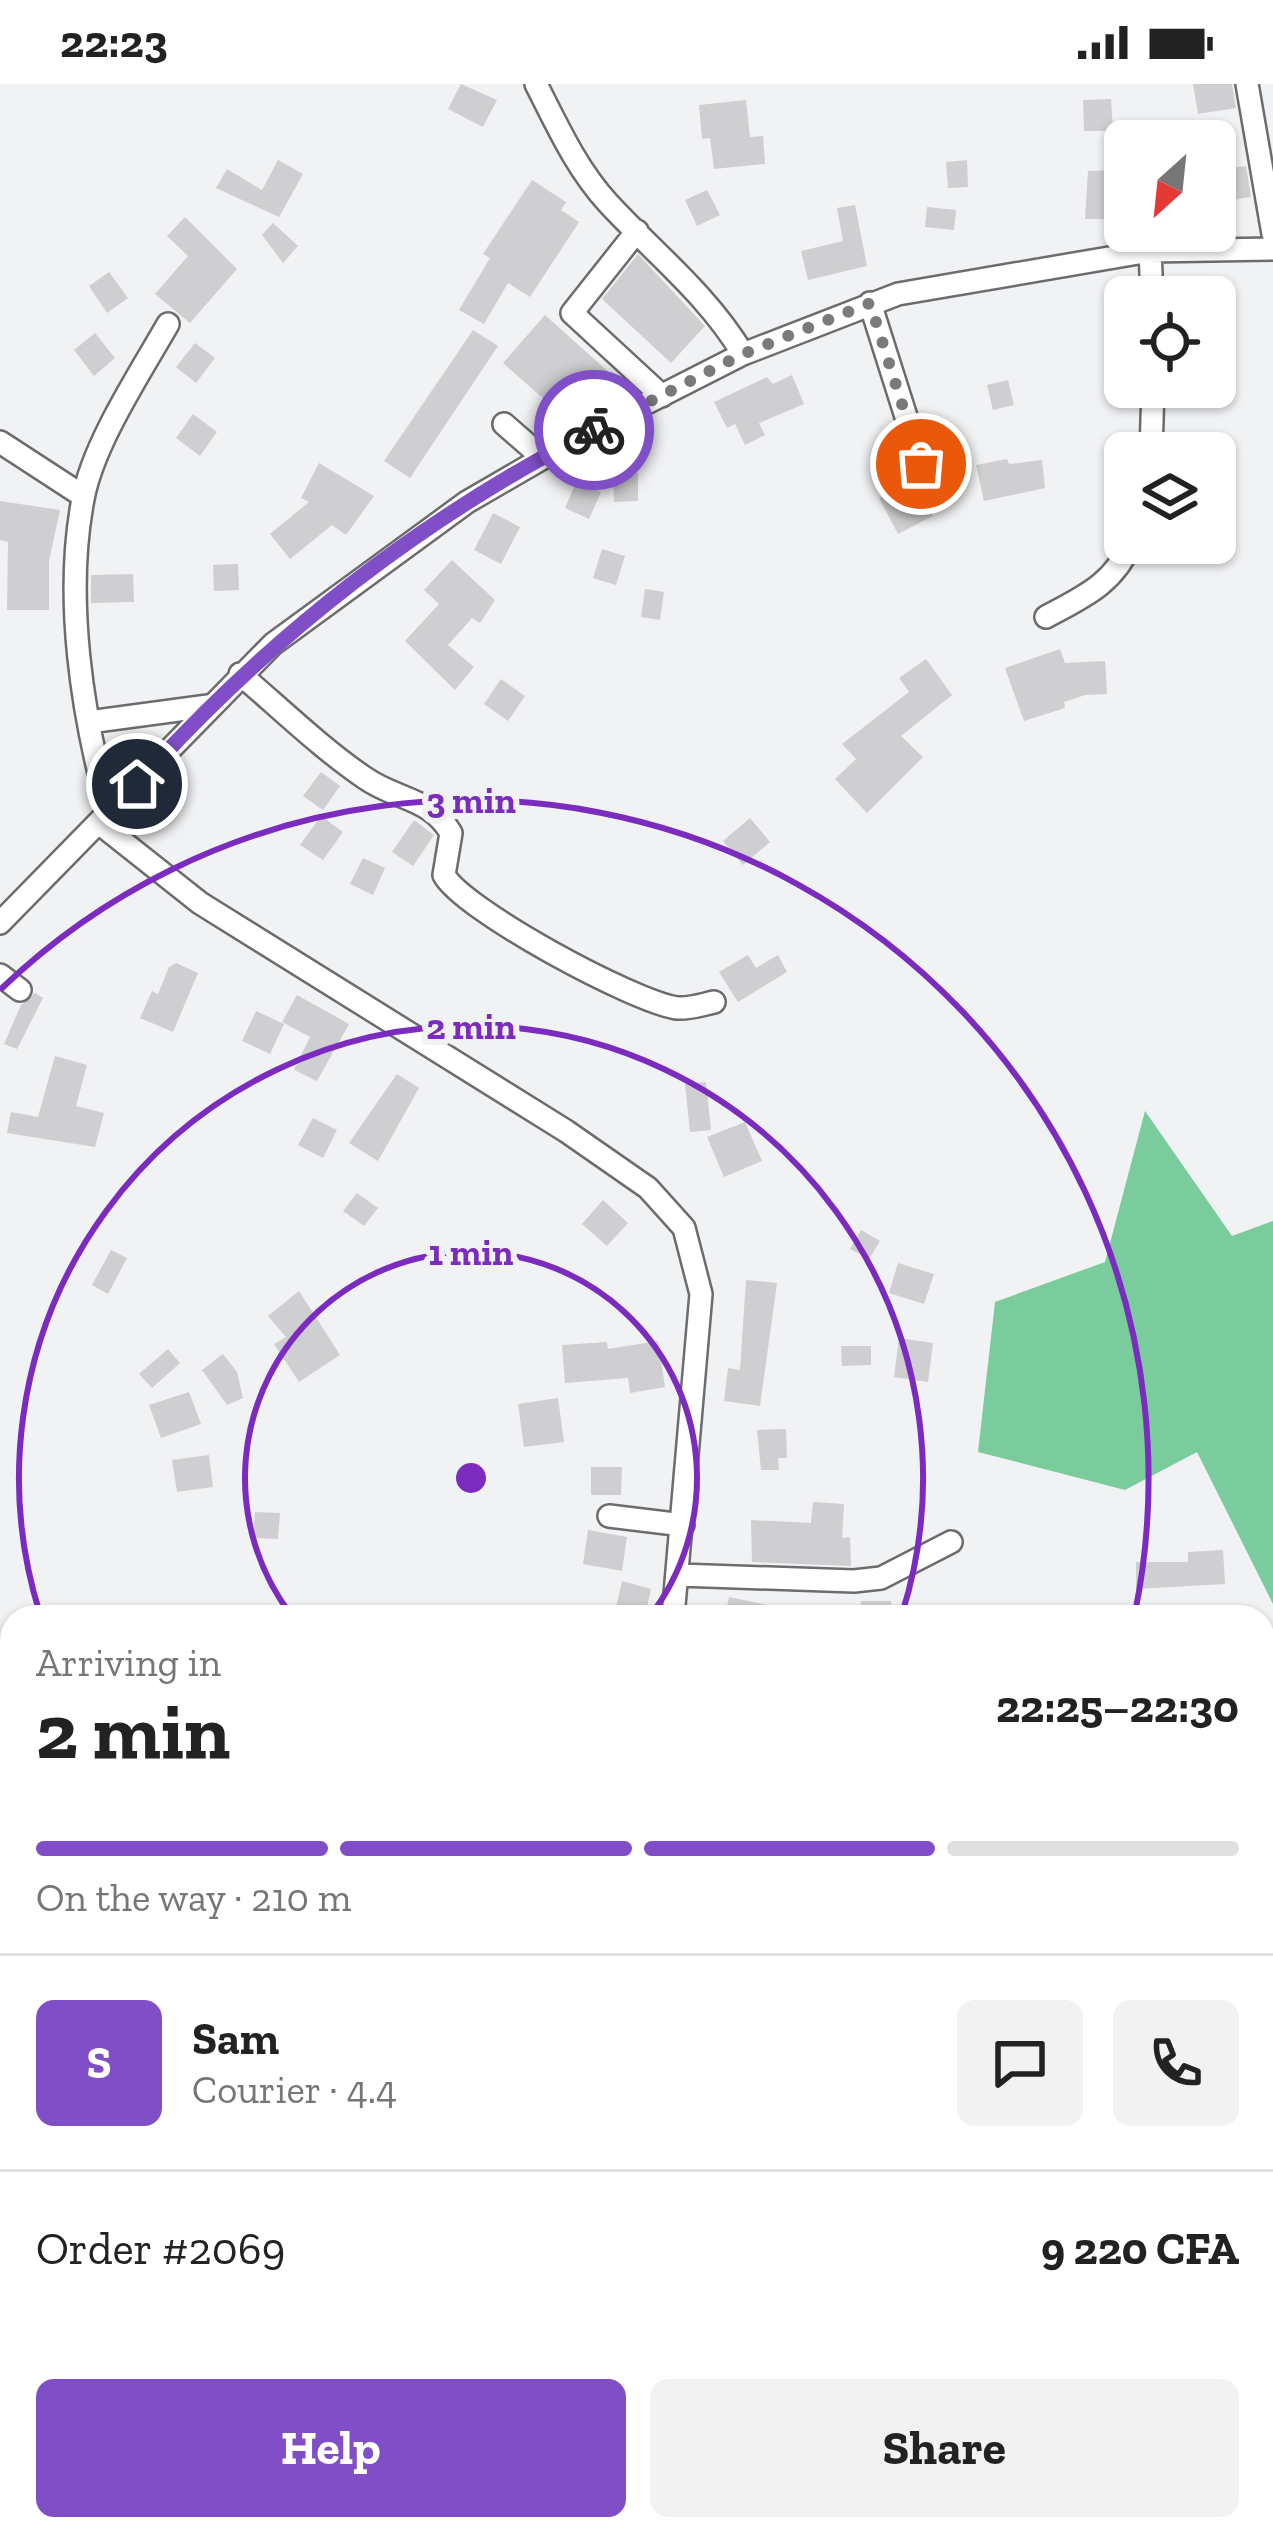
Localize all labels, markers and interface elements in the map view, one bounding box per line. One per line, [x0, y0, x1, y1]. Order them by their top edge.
text: 22:23 [60, 15, 168, 69]
north arrow [1104, 120, 1236, 252]
map controls [1104, 120, 1236, 564]
button: locate [1104, 276, 1236, 408]
courier [534, 370, 654, 490]
icon: bike [561, 397, 627, 463]
pin [870, 413, 972, 515]
icon: bag [888, 431, 954, 497]
button: layers [1104, 432, 1236, 564]
pin [86, 733, 188, 835]
icon: home [104, 751, 170, 817]
text: 3 min [426, 779, 516, 822]
text: 2 min [426, 1005, 516, 1048]
text: 1 min [429, 1231, 513, 1274]
centre of rings [450, 1457, 492, 1499]
text: Arriving in [36, 1639, 221, 1686]
text: 22:25–22:30 [996, 1680, 1239, 1734]
text: 2 min [36, 1684, 230, 1778]
text: On the way · 210 m [36, 1874, 351, 1921]
button: chat [957, 2000, 1083, 2126]
button: phone [1113, 2000, 1239, 2126]
text: Sam [192, 2012, 279, 2066]
text: S [86, 2036, 112, 2090]
text: Courier · 4.4 [192, 2066, 397, 2113]
text: Order #2069 [36, 2222, 285, 2276]
text: 9 220 CFA [1041, 2222, 1239, 2276]
button: Help [36, 2379, 626, 2517]
button: Share [650, 2379, 1239, 2517]

